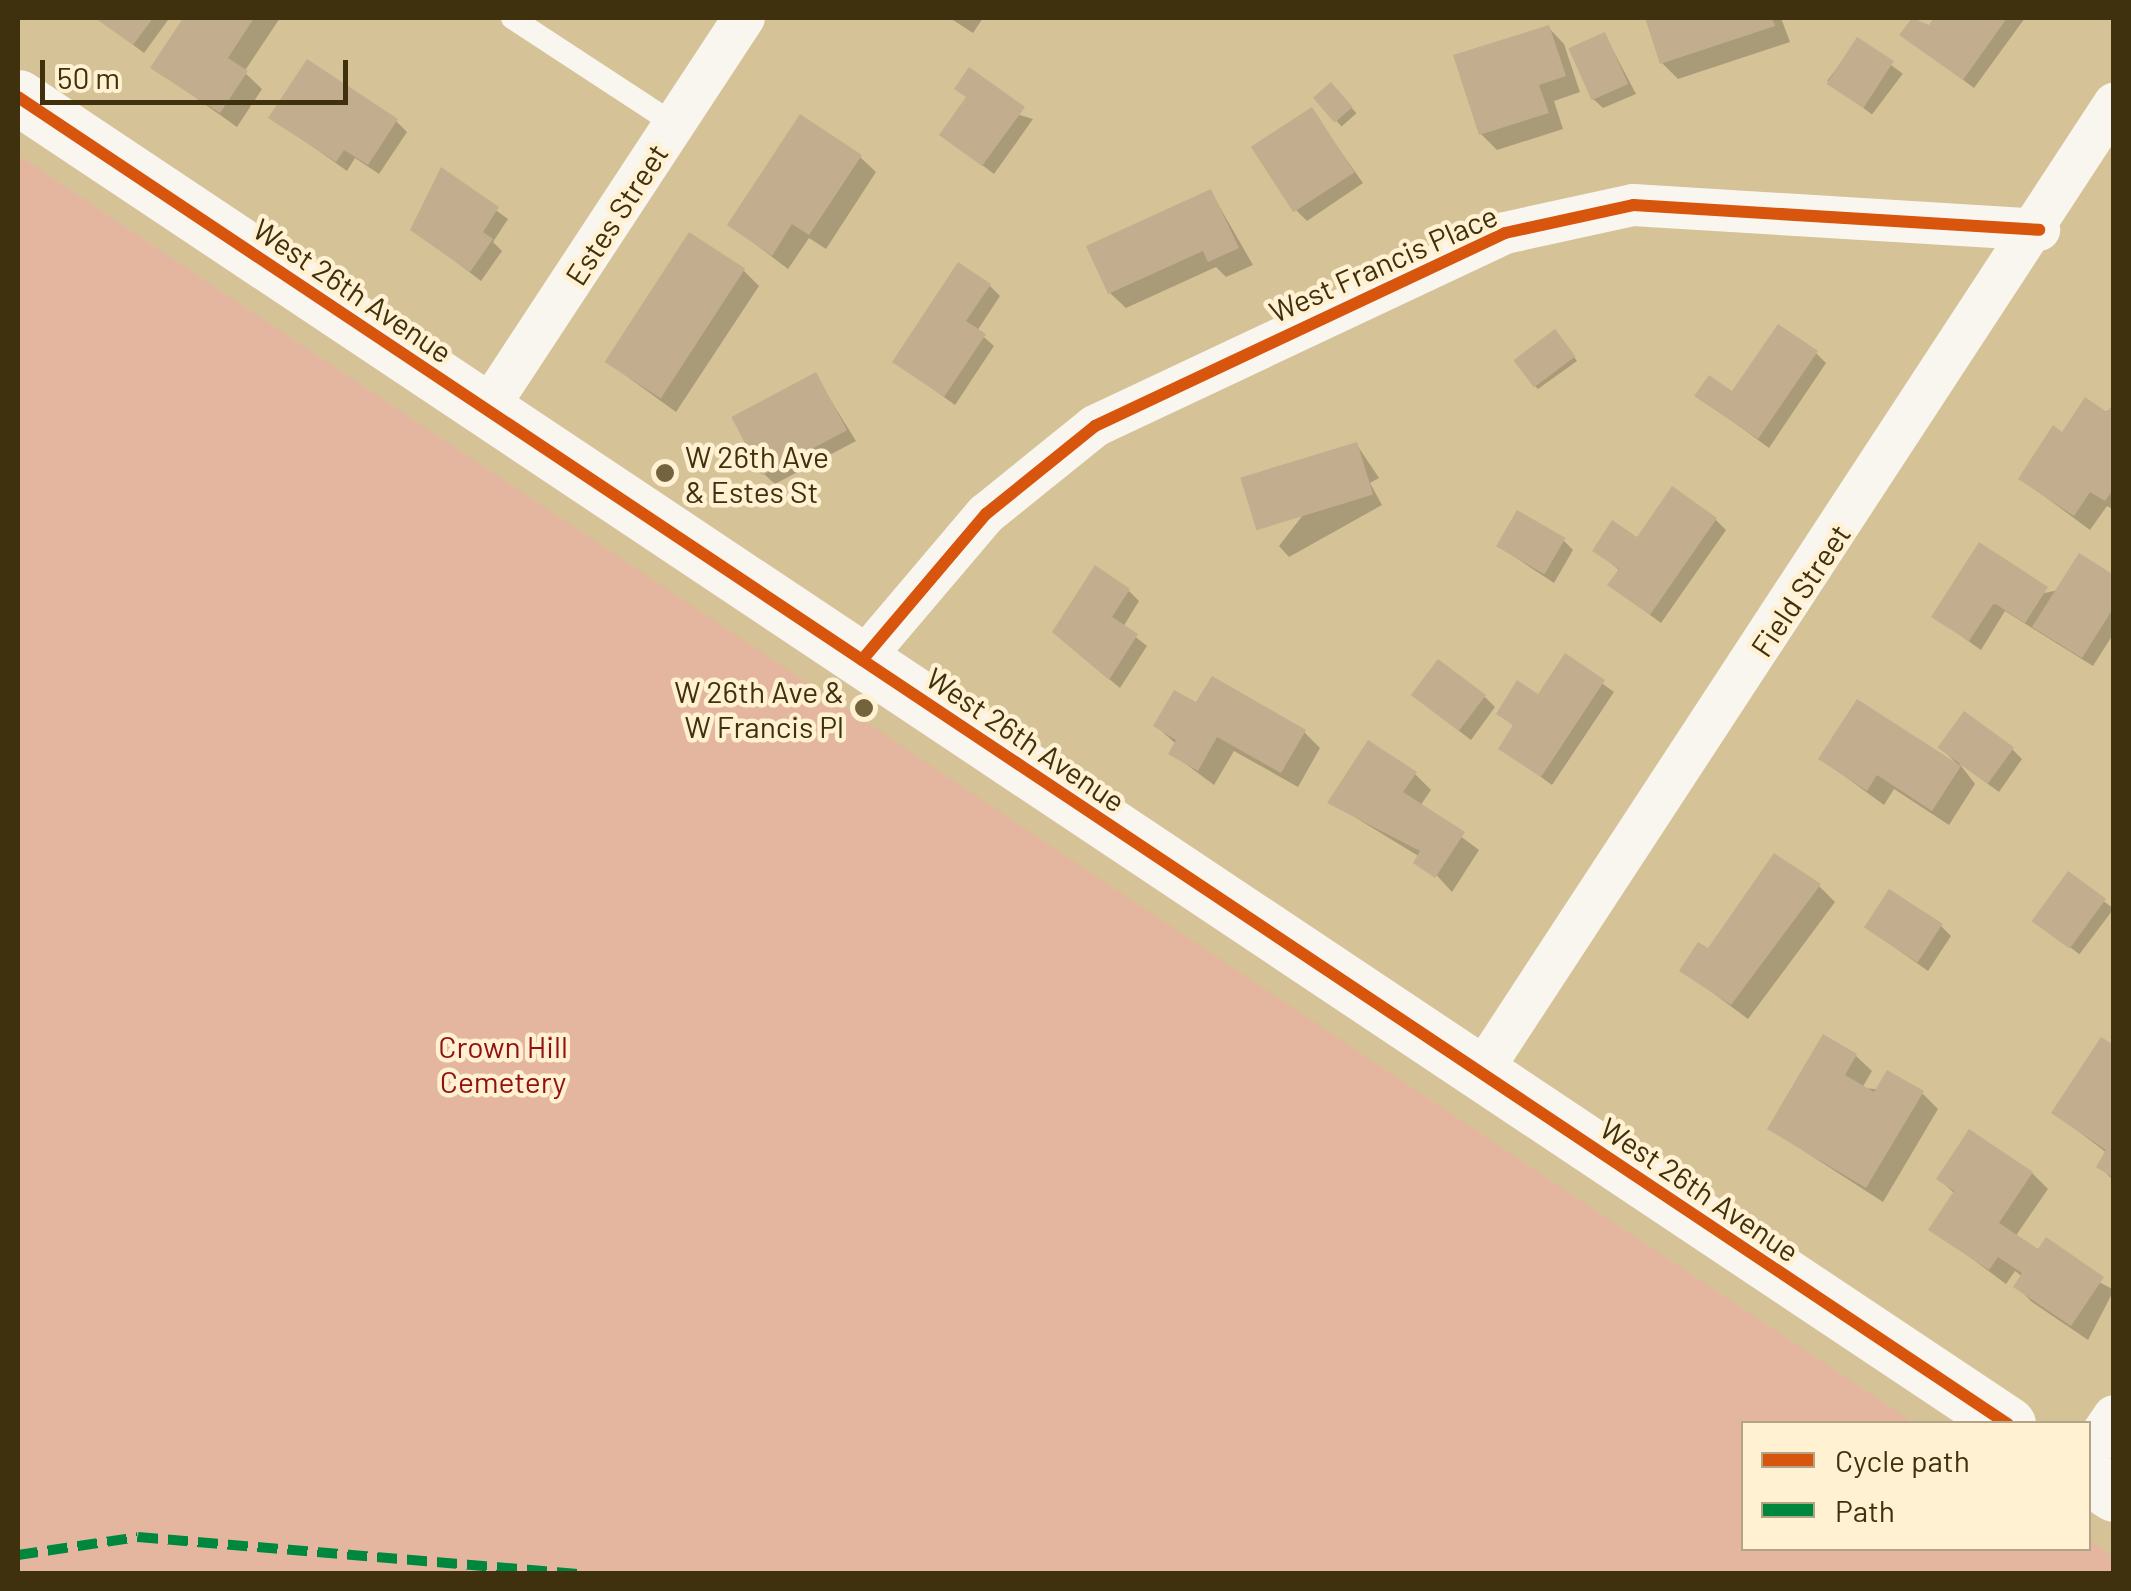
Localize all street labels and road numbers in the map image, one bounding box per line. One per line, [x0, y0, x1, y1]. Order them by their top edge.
street label: Estes Street [557, 137, 675, 291]
street label: West Francis Place [1263, 197, 1503, 329]
street label: West 26th Avenue [247, 210, 459, 370]
street label: Field Street [1743, 517, 1857, 663]
street label: West 26th Avenue [920, 659, 1132, 819]
street label: West 26th Avenue [1594, 1109, 1806, 1269]

